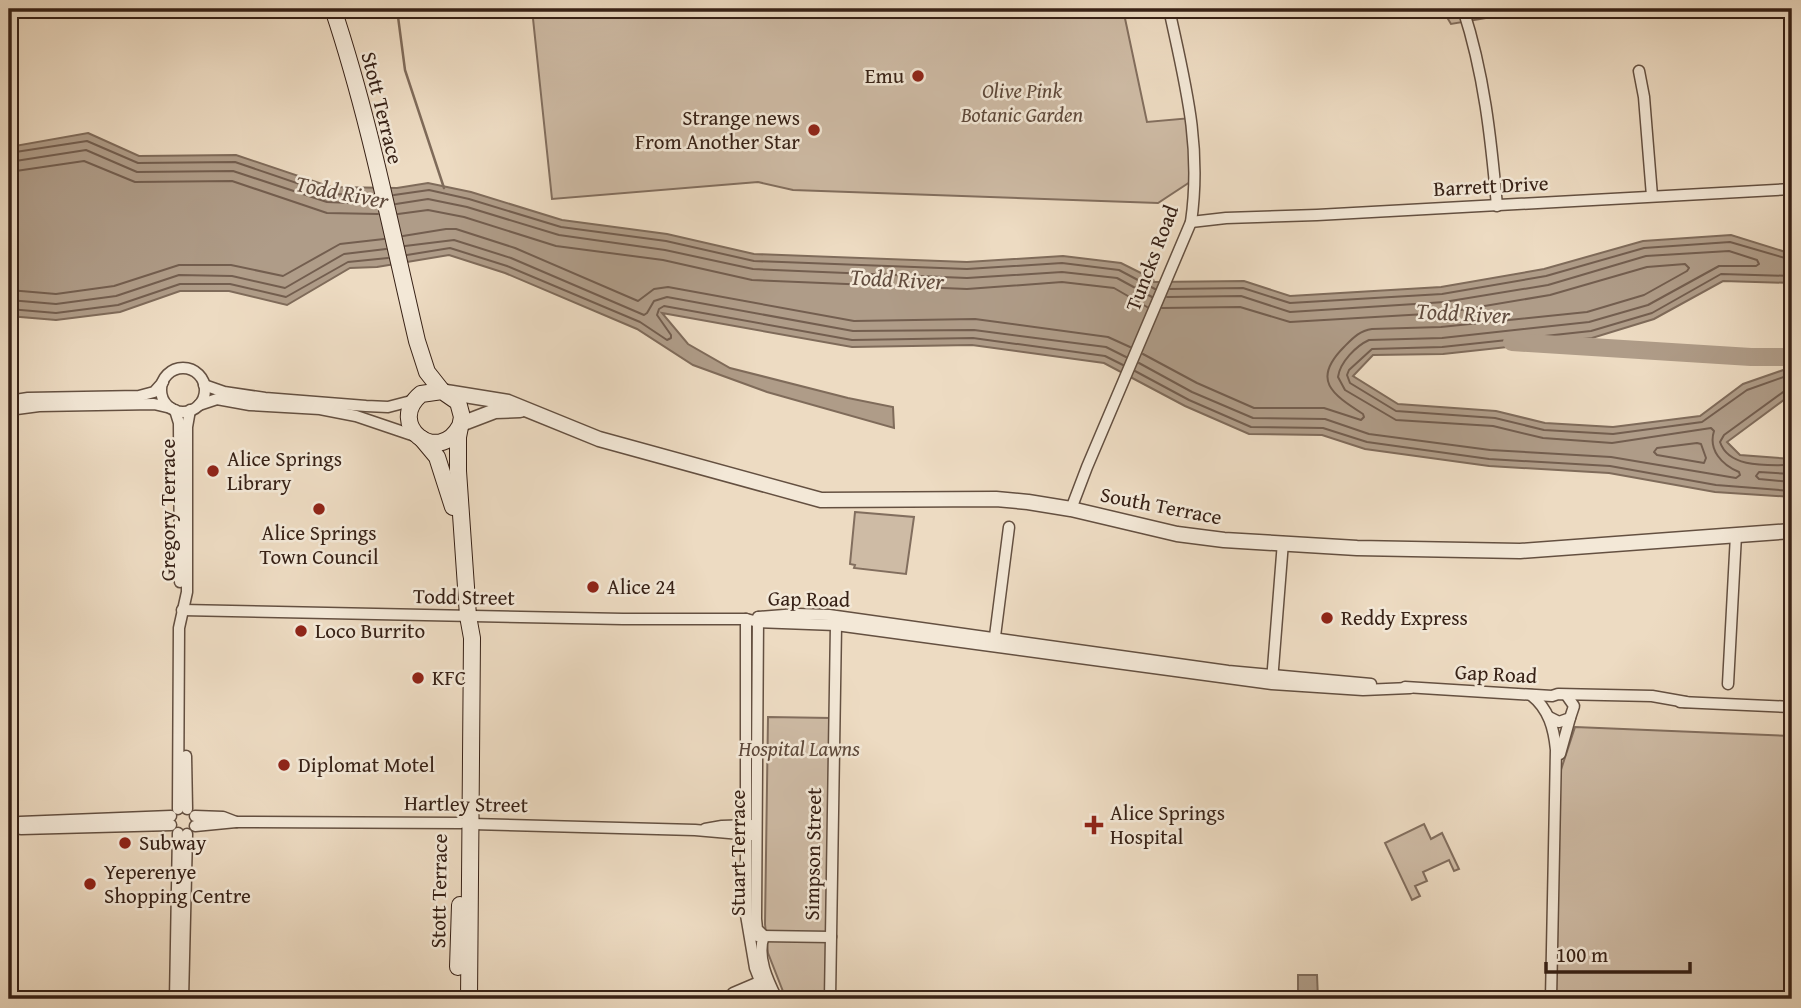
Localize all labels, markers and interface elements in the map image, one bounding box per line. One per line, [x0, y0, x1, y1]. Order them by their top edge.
street label: Stott Terrace [354, 48, 411, 167]
place label: Emu [865, 60, 905, 91]
marker: Emu [910, 68, 926, 84]
park label: Olive Pink Botanic Garden [960, 75, 1083, 130]
place label: Strange news From Another Star [635, 102, 800, 157]
marker: Strange news From Another Star [806, 122, 822, 138]
water label: Todd River [293, 166, 393, 217]
street label: Barrett Drive [1433, 167, 1549, 204]
street label: Tuncks Road [1117, 199, 1186, 315]
water label: Todd River [849, 260, 946, 298]
water label: Todd River [1415, 294, 1512, 332]
street label: Gregory Terrace [152, 439, 183, 581]
place label: Alice Springs Library [227, 443, 342, 498]
marker: Alice Springs Library [205, 463, 221, 479]
street label: South Terrace [1098, 479, 1225, 533]
marker: Alice Springs Town Council [311, 501, 327, 517]
place label: Alice Springs Town Council [259, 517, 379, 572]
place label: Alice 24 [607, 571, 676, 602]
marker: Alice 24 [585, 579, 601, 595]
street label: Todd Street [413, 580, 516, 613]
street label: Gap Road [768, 582, 851, 615]
place label: Reddy Express [1341, 602, 1468, 633]
marker: Reddy Express [1319, 610, 1335, 626]
place label: Loco Burrito [315, 615, 425, 646]
marker: Loco Burrito [293, 623, 309, 639]
street label: Gap Road [1454, 656, 1539, 691]
place label: KFC [432, 662, 466, 693]
marker: KFC [410, 670, 426, 686]
park label: Hospital Lawns [737, 733, 860, 764]
place label: Diplomat Motel [298, 749, 435, 780]
marker: Diplomat Motel [276, 757, 292, 773]
street label: Hartley Street [404, 787, 529, 820]
street label: Simpson Street [796, 787, 829, 921]
street label: Stuart Terrace [722, 790, 753, 916]
place label: Alice Springs Hospital [1110, 797, 1225, 852]
marker: Alice Springs Hospital [1084, 815, 1104, 835]
place label: Subway [139, 827, 207, 858]
street label: Stott Terrace [422, 833, 455, 949]
marker: Subway [117, 835, 133, 851]
place label: Yeperenye Shopping Centre [104, 856, 251, 911]
marker: Yeperenye Shopping Centre [82, 876, 98, 892]
scale bar [1546, 931, 1689, 975]
text: 100 m [1556, 939, 1608, 970]

